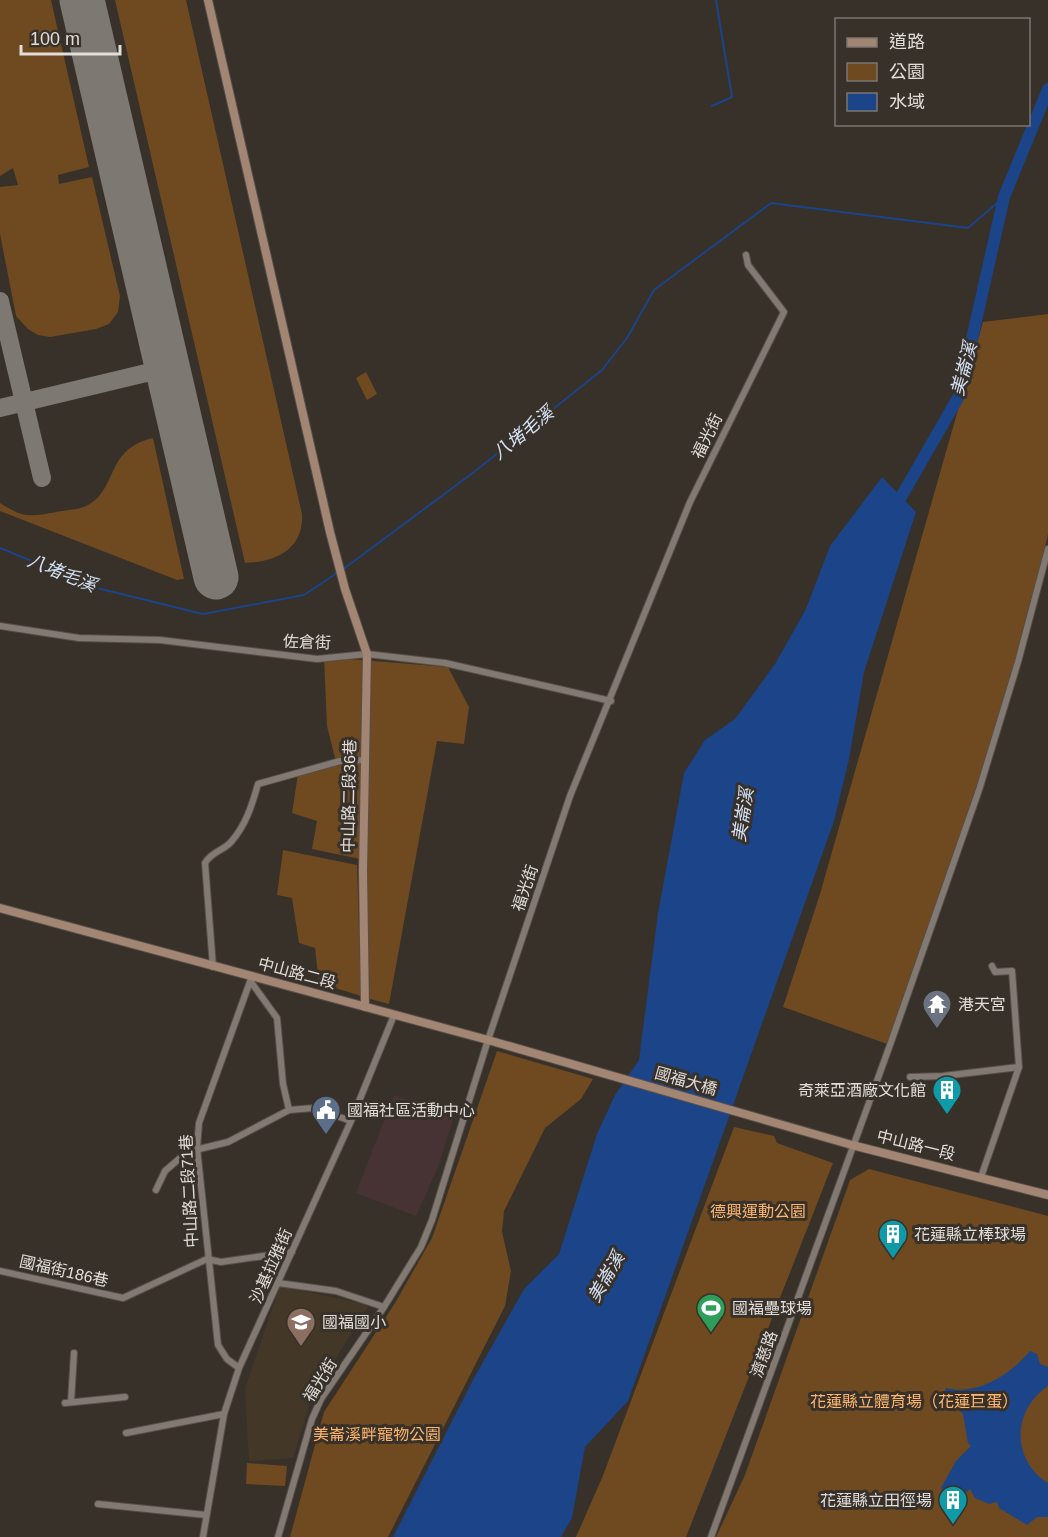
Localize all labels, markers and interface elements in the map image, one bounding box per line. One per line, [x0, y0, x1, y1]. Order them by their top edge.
scale bar [21, 18, 120, 56]
legend [835, 18, 1030, 126]
text: 100 m [30, 29, 80, 49]
text: 道路 [889, 32, 925, 52]
text: 公園 [889, 62, 925, 82]
text: 水域 [889, 92, 925, 112]
water label: 美崙溪 [947, 337, 981, 398]
water label: 八堵毛溪 [489, 401, 560, 463]
street label: 福光街 [689, 411, 725, 461]
water label: 八堵毛溪 [25, 550, 102, 597]
street label: 佐倉街 [283, 633, 331, 651]
street label: 中山路二段36巷 [340, 739, 358, 853]
water label: 美崙溪 [729, 784, 758, 843]
street label: 福光街 [509, 863, 541, 913]
street label: 中山路二段 [256, 954, 338, 992]
temple icon: 港天宮 [921, 988, 953, 1030]
place label: 港天宮 [958, 996, 1006, 1013]
street label: 國福大橋 [653, 1064, 719, 1098]
building icon: 奇萊亞酒廠文化館 [931, 1074, 963, 1116]
place label: 奇萊亞酒廠文化館 [798, 1082, 926, 1099]
public building icon: 國福社區活動中心 [310, 1094, 342, 1136]
place label: 國福社區活動中心 [347, 1102, 475, 1119]
street label: 中山路一段 [875, 1127, 957, 1163]
street label: 中山路二段71巷 [178, 1134, 200, 1248]
park label: 德興運動公園 [710, 1203, 806, 1220]
building icon: 花蓮縣立棒球場 [877, 1218, 909, 1260]
street label: 沙基拉雅街 [247, 1226, 295, 1306]
place label: 花蓮縣立棒球場 [914, 1226, 1026, 1243]
water label: 美崙溪 [584, 1246, 630, 1305]
street label: 國福街186巷 [18, 1253, 110, 1289]
sports icon: 國福壘球場 [695, 1292, 727, 1334]
place label: 國福壘球場 [732, 1300, 812, 1317]
school or university icon: 國福國小 [285, 1306, 317, 1348]
place label: 國福國小 [322, 1314, 386, 1331]
street label: 濟慈路 [748, 1329, 780, 1379]
street label: 福光街 [300, 1355, 340, 1405]
park label: 花蓮縣立體育場（花蓮巨蛋） [810, 1393, 1018, 1410]
park label: 美崙溪畔寵物公園 [313, 1426, 441, 1443]
building icon: 花蓮縣立田徑場 [937, 1484, 969, 1526]
place label: 花蓮縣立田徑場 [820, 1492, 932, 1509]

